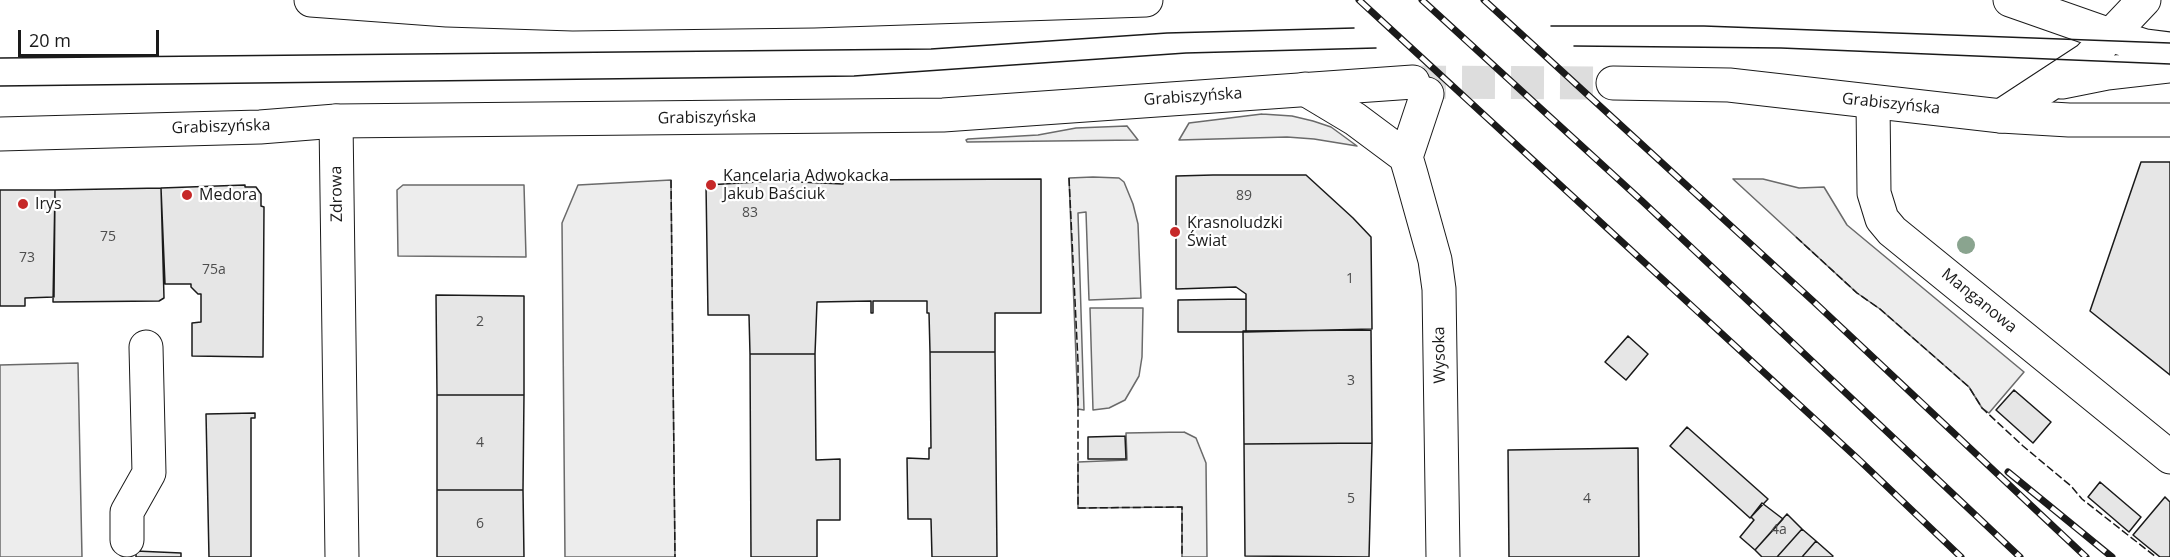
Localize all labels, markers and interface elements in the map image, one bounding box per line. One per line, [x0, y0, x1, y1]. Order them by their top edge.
scale bar [21, 18, 162, 56]
text: 20 m [29, 28, 71, 52]
street label: Grabiszyńska [1143, 84, 1243, 110]
street label: Grabiszyńska [1841, 89, 1941, 119]
street label: Grabiszyńska [657, 108, 757, 128]
street label: Grabiszyńska [171, 116, 271, 138]
street label: Zdrowa [327, 166, 347, 222]
place label: Kancelaria Adwokacka Jakub Baściuk [723, 166, 889, 204]
marker: Kancelaria Adwokacka Jakub Baściuk [704, 178, 718, 192]
place label: Medora [199, 185, 257, 205]
marker: Medora [180, 188, 194, 202]
house number: 89 [1236, 188, 1252, 204]
place label: Irys [35, 194, 62, 214]
marker: Irys [16, 197, 30, 211]
house number: 83 [742, 205, 758, 221]
place label: Krasnoludzki Świat [1187, 213, 1283, 251]
marker: Krasnoludzki Świat [1168, 225, 1182, 239]
house number: 75 [100, 229, 116, 245]
house number: 73 [19, 250, 35, 266]
house number: 75a [202, 262, 226, 278]
street label: Manganowa [1937, 265, 2021, 337]
house number: 1 [1346, 271, 1354, 287]
house number: 2 [476, 314, 484, 330]
street label: Wysoka [1430, 326, 1450, 384]
house number: 3 [1347, 373, 1355, 389]
house number: 4 [476, 435, 484, 451]
house number: 5 [1347, 491, 1355, 507]
house number: 4 [1583, 491, 1591, 507]
house number: 6 [476, 516, 484, 532]
house number: 4a [1771, 522, 1787, 538]

